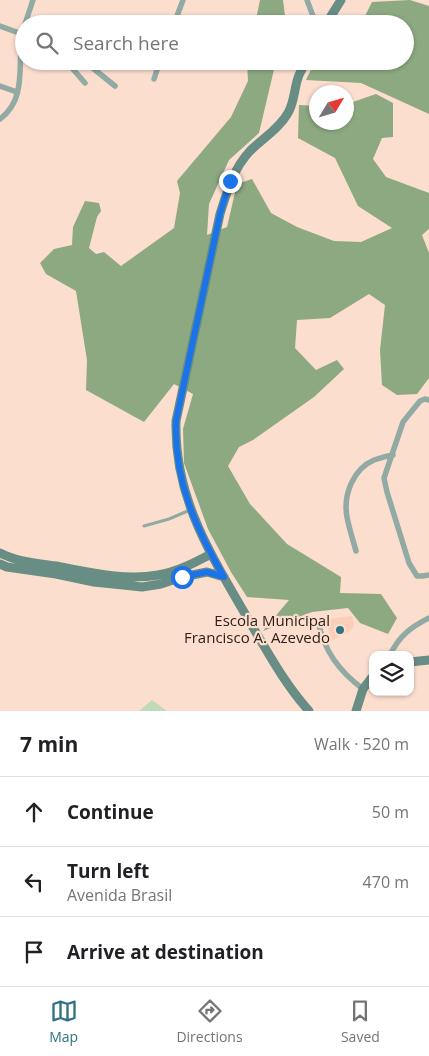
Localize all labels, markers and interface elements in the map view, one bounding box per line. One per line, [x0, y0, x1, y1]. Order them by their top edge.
search box [15, 15, 414, 70]
icon: search [33, 29, 61, 57]
text: Search here [73, 30, 179, 56]
north arrow [309, 85, 354, 130]
route end [219, 170, 242, 193]
route start [171, 566, 194, 589]
place label: Escola Municipal Francisco A. Azevedo [184, 610, 330, 647]
marker: Escola Municipal Francisco A. Azevedo [334, 624, 346, 636]
map controls [369, 651, 414, 696]
button: layers [369, 651, 414, 696]
text: 7 min [20, 730, 78, 758]
text: Walk · 520 m [314, 733, 409, 755]
icon: ahead [20, 798, 48, 826]
text: Continue [67, 799, 154, 825]
text: 50 m [372, 801, 409, 823]
text: Turn left [67, 858, 149, 884]
icon: left [20, 868, 48, 896]
text: 470 m [363, 871, 409, 893]
text: Avenida Brasil [67, 884, 172, 906]
icon: arrive [20, 938, 48, 966]
text: Arrive at destination [67, 939, 264, 965]
tab: Map [49, 997, 78, 1046]
tab: Directions [176, 997, 243, 1046]
tab: Saved [341, 997, 380, 1046]

